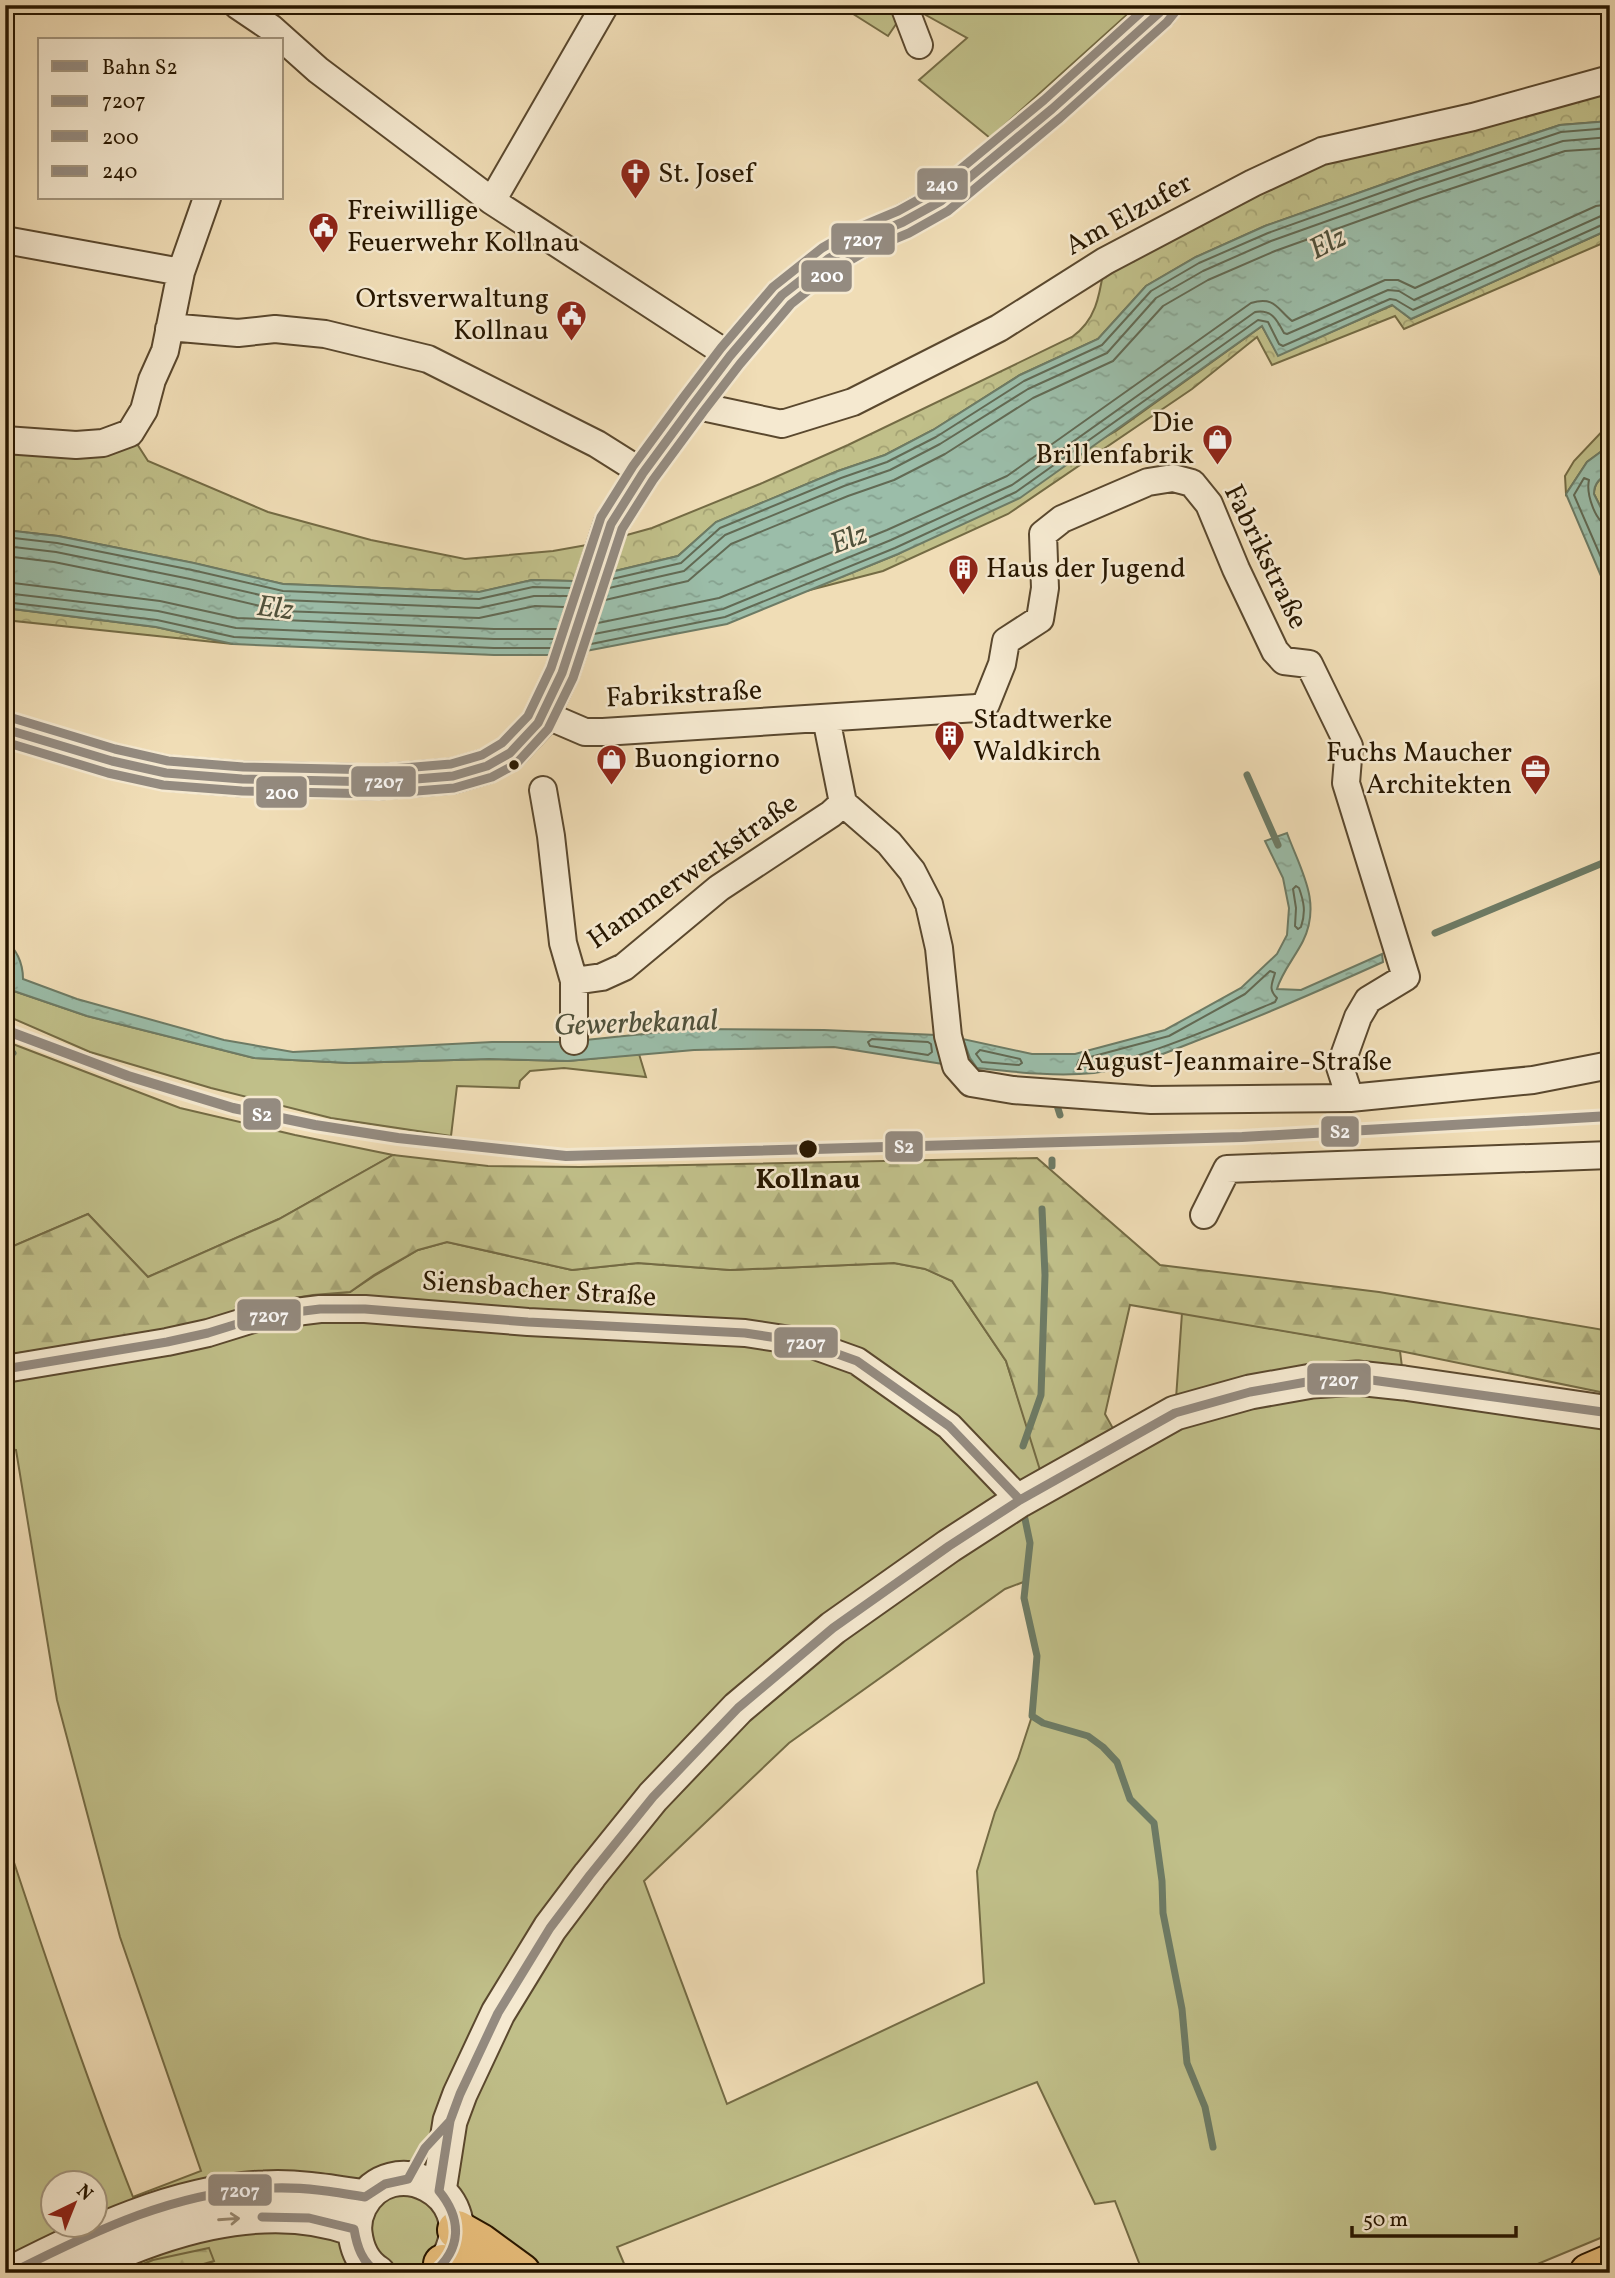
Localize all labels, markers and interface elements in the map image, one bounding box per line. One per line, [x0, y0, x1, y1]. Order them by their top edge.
legend [38, 38, 284, 200]
text: Bahn S2 [102, 54, 178, 83]
text: 7207 [102, 88, 146, 117]
text: 200 [102, 124, 139, 153]
place label: St. Josef [658, 155, 757, 194]
church icon: St. Josef [618, 157, 652, 201]
text: 240 [102, 158, 137, 187]
street label: Am Elzufer [1058, 164, 1200, 266]
line badge: 240 [916, 167, 969, 201]
text: 240 [926, 173, 959, 199]
place label: Freiwillige Feuerwehr Kollnau [347, 192, 580, 263]
public building icon: Freiwillige Feuerwehr Kollnau [307, 210, 341, 254]
water label: Elz [1302, 217, 1354, 271]
line badge: 7207 [830, 222, 896, 256]
text: 7207 [843, 228, 883, 254]
line badge: 200 [800, 259, 853, 293]
text: 200 [810, 264, 844, 290]
place label: Ortsverwaltung Kollnau [355, 280, 549, 351]
public building icon: Ortsverwaltung Kollnau [555, 298, 589, 342]
place label: Die Brillenfabrik [1035, 404, 1194, 475]
shop icon: Die Brillenfabrik [1200, 422, 1234, 466]
street label: Fabrikstraße [1213, 478, 1317, 636]
water label: Elz [824, 514, 874, 566]
place label: Haus der Jugend [986, 550, 1186, 589]
building icon: Haus der Jugend [946, 552, 980, 596]
water label: Elz [254, 586, 296, 632]
street label: Fabrikstraße [605, 671, 763, 719]
place label: Stadtwerke Waldkirch [973, 701, 1112, 772]
building icon: Stadtwerke Waldkirch [933, 719, 967, 763]
place label: Fuchs Maucher Architekten [1326, 734, 1512, 805]
place label: Buongiorno [634, 740, 780, 779]
shop icon: Buongiorno [594, 742, 628, 786]
office icon: Fuchs Maucher Architekten [1518, 752, 1552, 796]
unlabelled marker [507, 758, 521, 772]
line badge: 7207 [350, 765, 417, 798]
text: 7207 [364, 770, 404, 796]
line badge: 200 [255, 775, 308, 809]
text: 200 [265, 781, 299, 807]
street label: Hammerwerkstraße [580, 785, 806, 959]
water label: Gewerbekanal [553, 1000, 719, 1048]
street label: August-Jeanmaire-Straße [1076, 1043, 1392, 1082]
line badge: S2 [242, 1097, 282, 1131]
text: S2 [252, 1103, 272, 1129]
line badge: S2 [1320, 1115, 1360, 1148]
text: S2 [1330, 1120, 1350, 1146]
line badge: S2 [884, 1130, 924, 1163]
text: S2 [894, 1135, 914, 1161]
marker: Kollnau [797, 1138, 819, 1160]
place label: Kollnau [756, 1161, 860, 1200]
street label: Siensbacher Straße [420, 1262, 658, 1318]
line badge: 7207 [236, 1298, 302, 1332]
text: 7207 [249, 1304, 289, 1330]
line badge: 7207 [773, 1326, 839, 1359]
text: 7207 [786, 1331, 826, 1357]
line badge: 7207 [1306, 1362, 1372, 1396]
text: 7207 [1319, 1368, 1359, 1394]
north arrow [38, 2170, 108, 2240]
line badge: 7207 [207, 2173, 273, 2207]
text: N [70, 2179, 98, 2207]
text: 7207 [220, 2179, 260, 2205]
scale bar [1352, 2194, 1517, 2238]
text: 50 m [1363, 2206, 1408, 2235]
one-way arrow [217, 2212, 240, 2225]

